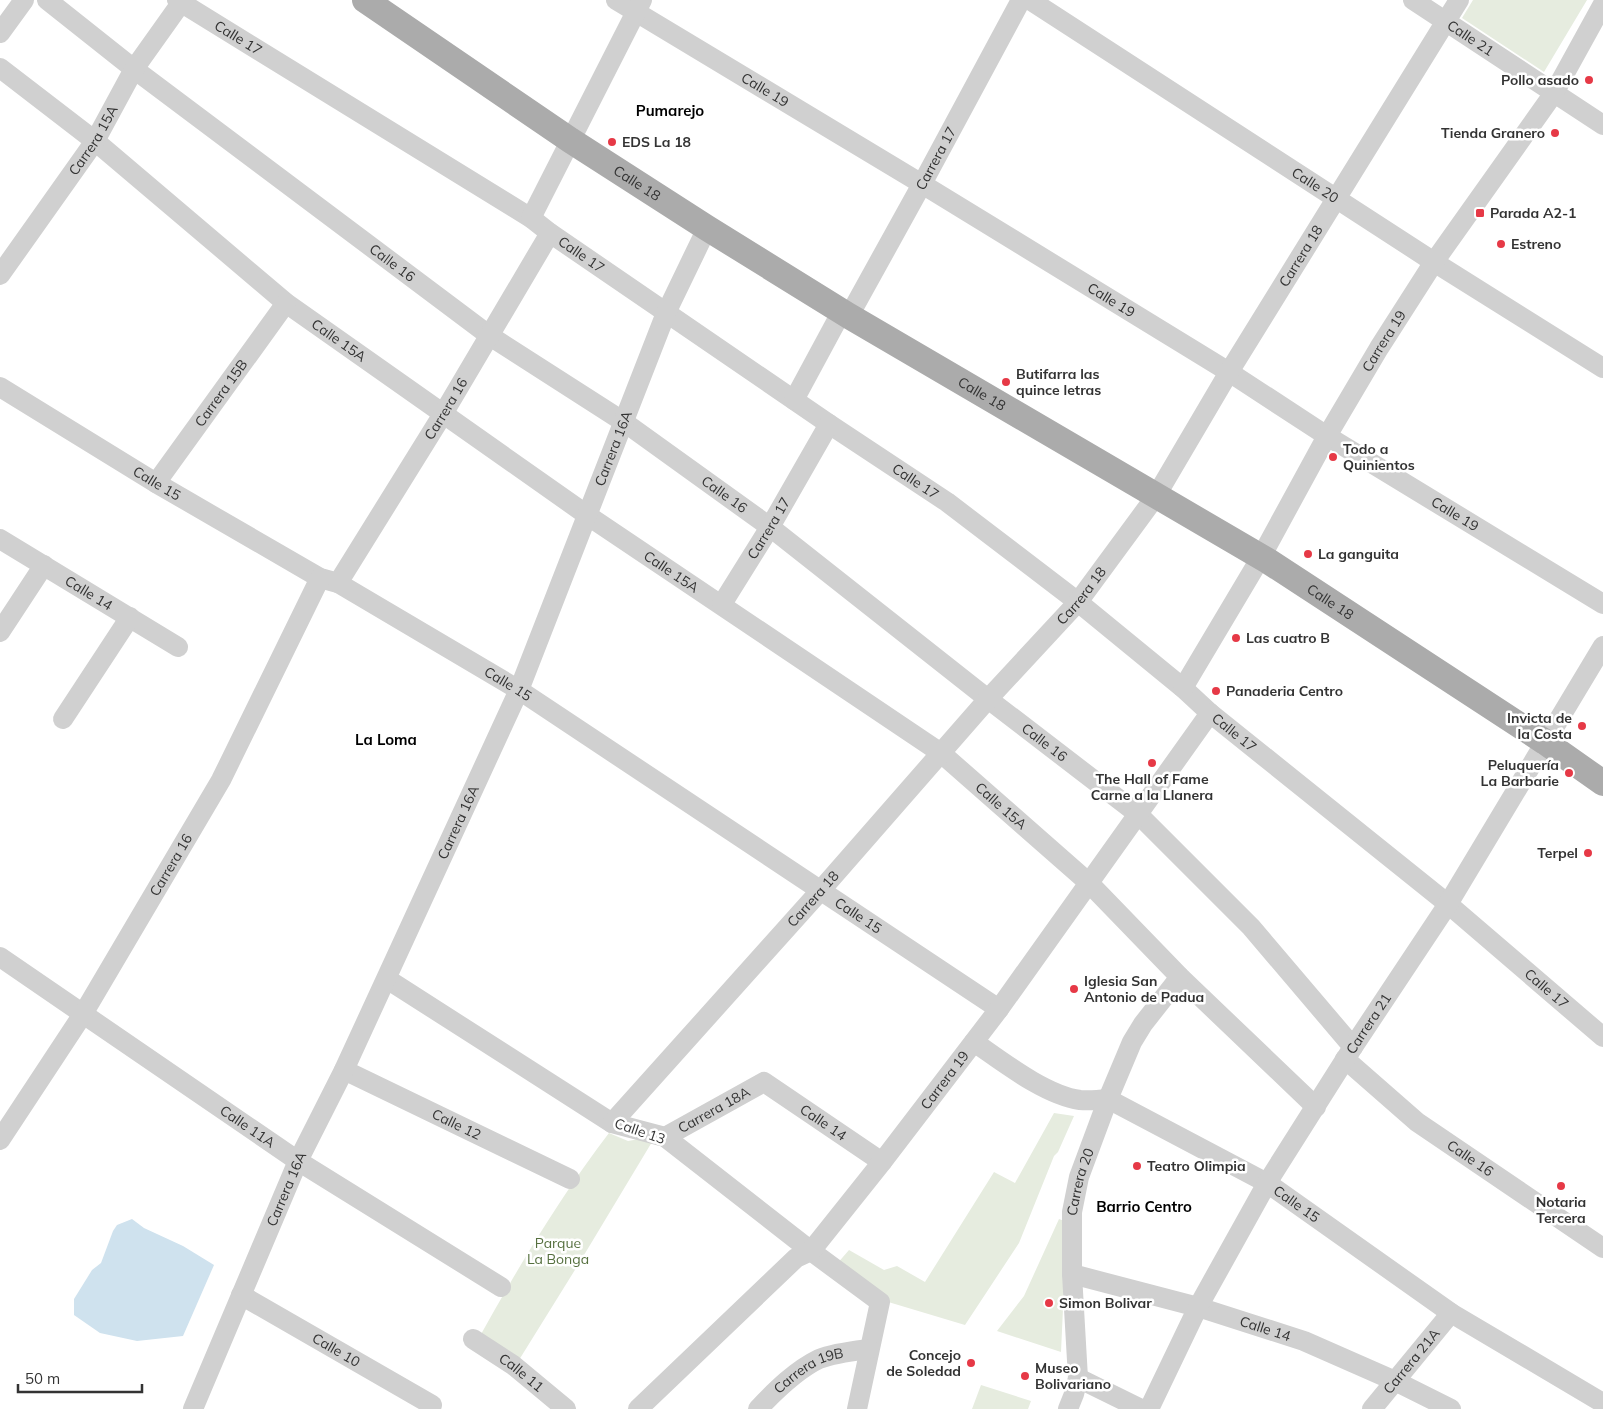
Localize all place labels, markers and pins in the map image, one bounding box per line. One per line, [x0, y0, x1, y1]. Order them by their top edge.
place label: Pollo asado [1501, 71, 1579, 89]
marker: Pollo asado [1583, 74, 1595, 86]
place label: Tienda Granero [1441, 124, 1545, 142]
marker: Tienda Granero [1549, 127, 1561, 139]
place label: EDS La 18 [622, 133, 691, 151]
marker: EDS La 18 [606, 136, 618, 148]
place label: Parada A2-1 [1490, 204, 1576, 222]
marker: Parada A2-1 [1474, 207, 1486, 219]
place label: Estreno [1511, 235, 1561, 253]
marker: Estreno [1495, 238, 1507, 250]
place label: Butifarra las quince letras [1016, 365, 1101, 399]
marker: Butifarra las quince letras [1000, 376, 1012, 388]
place label: Todo a Quinientos [1343, 440, 1415, 474]
marker: Todo a Quinientos [1327, 451, 1339, 463]
place label: La ganguita [1318, 545, 1399, 563]
marker: La ganguita [1302, 548, 1314, 560]
place label: Las cuatro B [1246, 629, 1330, 647]
marker: Las cuatro B [1230, 632, 1242, 644]
place label: Panaderia Centro [1226, 682, 1343, 700]
marker: Panaderia Centro [1210, 685, 1222, 697]
place label: Invicta de la Costa [1507, 709, 1572, 743]
marker: Invicta de la Costa [1576, 720, 1588, 732]
place label: Peluquería La Barbarie [1481, 756, 1559, 790]
marker: The Hall of Fame Carne a la Llanera [1146, 757, 1158, 769]
marker: Peluquería La Barbarie [1563, 767, 1575, 779]
place label: The Hall of Fame Carne a la Llanera [1091, 770, 1213, 804]
place label: Terpel [1537, 844, 1578, 862]
marker: Terpel [1582, 847, 1594, 859]
place label: Iglesia San Antonio de Padua [1084, 972, 1204, 1006]
marker: Iglesia San Antonio de Padua [1068, 983, 1080, 995]
place label: Teatro Olimpia [1147, 1157, 1246, 1175]
marker: Teatro Olimpia [1131, 1160, 1143, 1172]
marker: Notaria Tercera [1555, 1180, 1567, 1192]
place label: Notaria Tercera [1536, 1193, 1586, 1227]
place label: Simon Bolivar [1059, 1294, 1152, 1312]
marker: Simon Bolivar [1043, 1297, 1055, 1309]
place label: Concejo de Soledad [886, 1346, 961, 1380]
marker: Concejo de Soledad [965, 1357, 977, 1369]
place label: Museo Bolivariano [1035, 1359, 1111, 1393]
marker: Museo Bolivariano [1019, 1370, 1031, 1382]

